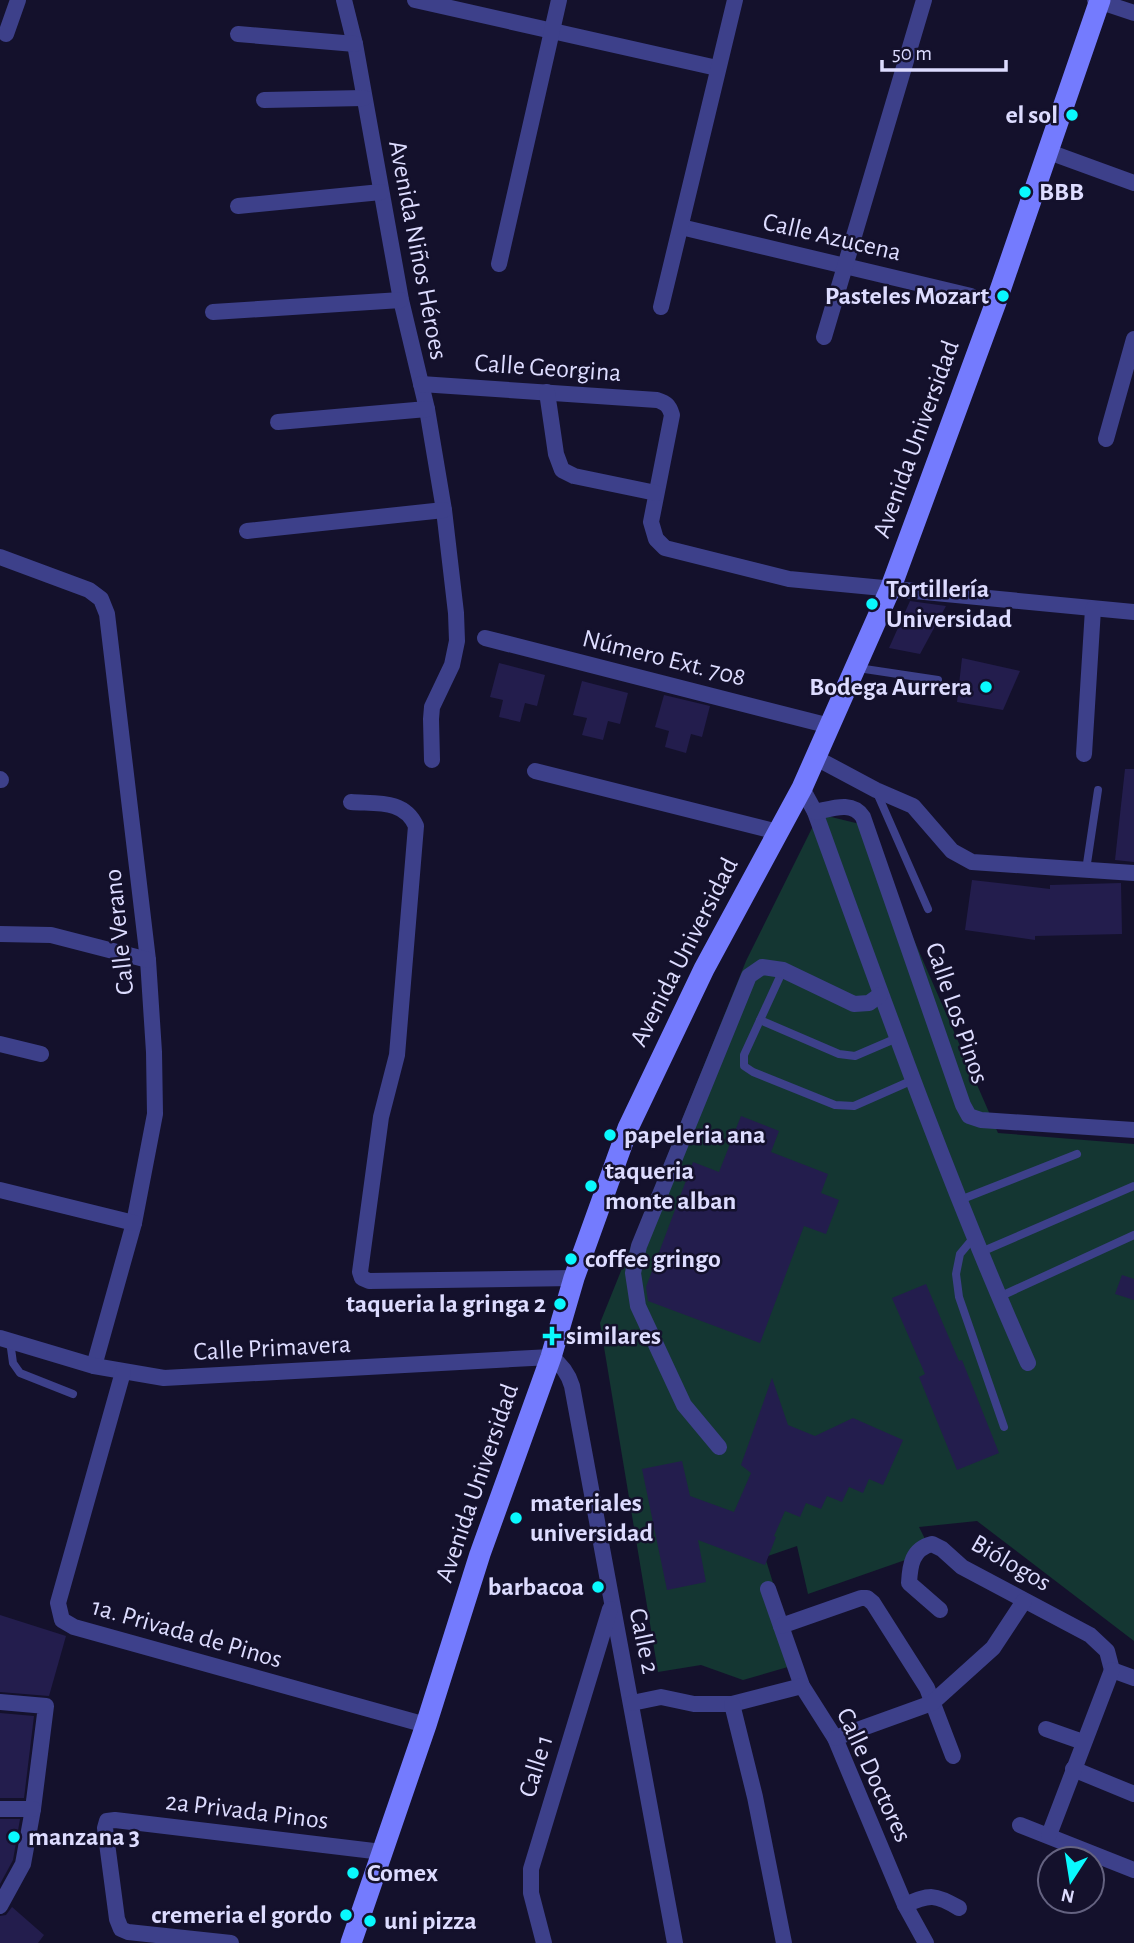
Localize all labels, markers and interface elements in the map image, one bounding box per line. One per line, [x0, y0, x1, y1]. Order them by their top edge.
scale bar [882, 28, 1006, 72]
text: 50 m [892, 43, 932, 64]
place label: el sol [1005, 102, 1058, 128]
marker: el sol [1064, 107, 1080, 123]
street label: Avenida Niños Héroes [384, 138, 452, 362]
place label: BBB [1039, 179, 1084, 205]
marker: BBB [1017, 184, 1033, 200]
street label: Calle Azucena [760, 208, 904, 266]
place label: Pasteles Mozart [825, 283, 989, 309]
marker: Pasteles Mozart [995, 288, 1011, 304]
street label: Avenida Universidad [868, 337, 964, 541]
street label: Calle Georgina [474, 350, 622, 386]
place label: Tortillería Universidad [886, 576, 1012, 632]
marker: Tortillería Universidad [864, 596, 880, 612]
street label: Número Ext. 708 [580, 625, 748, 691]
place label: Bodega Aurrera [809, 674, 972, 700]
marker: Bodega Aurrera [978, 679, 994, 695]
street label: Avenida Universidad [625, 853, 743, 1051]
street label: Calle Verano [99, 868, 139, 996]
street label: Calle Los Pinos [921, 939, 993, 1087]
place label: papeleria ana [624, 1122, 766, 1148]
marker: papeleria ana [602, 1127, 618, 1143]
place label: taqueria monte alban [605, 1158, 736, 1214]
marker: taqueria monte alban [583, 1178, 599, 1194]
place label: coffee gringo [585, 1246, 721, 1272]
marker: coffee gringo [563, 1251, 579, 1267]
place label: taqueria la gringa 2 [346, 1291, 546, 1317]
marker: taqueria la gringa 2 [552, 1296, 568, 1312]
place label: similares [566, 1323, 661, 1349]
marker: similares [544, 1328, 560, 1344]
street label: Calle Primavera [193, 1331, 351, 1365]
street label: Avenida Universidad [431, 1380, 523, 1586]
place label: materiales universidad [530, 1490, 653, 1546]
marker: materiales universidad [508, 1510, 524, 1526]
street label: Biólogos [967, 1530, 1055, 1596]
place label: barbacoa [488, 1574, 584, 1600]
marker: barbacoa [590, 1579, 606, 1595]
street label: 1a. Privada de Pinos [89, 1593, 285, 1673]
street label: Calle 2 [624, 1606, 664, 1676]
street label: Calle Doctores [832, 1704, 916, 1846]
street label: Calle 1 [514, 1732, 558, 1800]
street label: 2a Privada Pinos [164, 1788, 330, 1834]
place label: manzana 3 [28, 1824, 140, 1850]
marker: manzana 3 [6, 1829, 22, 1845]
north arrow [1036, 1845, 1106, 1915]
place label: Comex [367, 1860, 438, 1886]
marker: Comex [345, 1865, 361, 1881]
text: N [1059, 1884, 1076, 1906]
place label: cremeria el gordo [151, 1902, 332, 1928]
marker: cremeria el gordo [338, 1907, 354, 1923]
place label: uni pizza [384, 1908, 477, 1934]
marker: uni pizza [362, 1913, 378, 1929]

